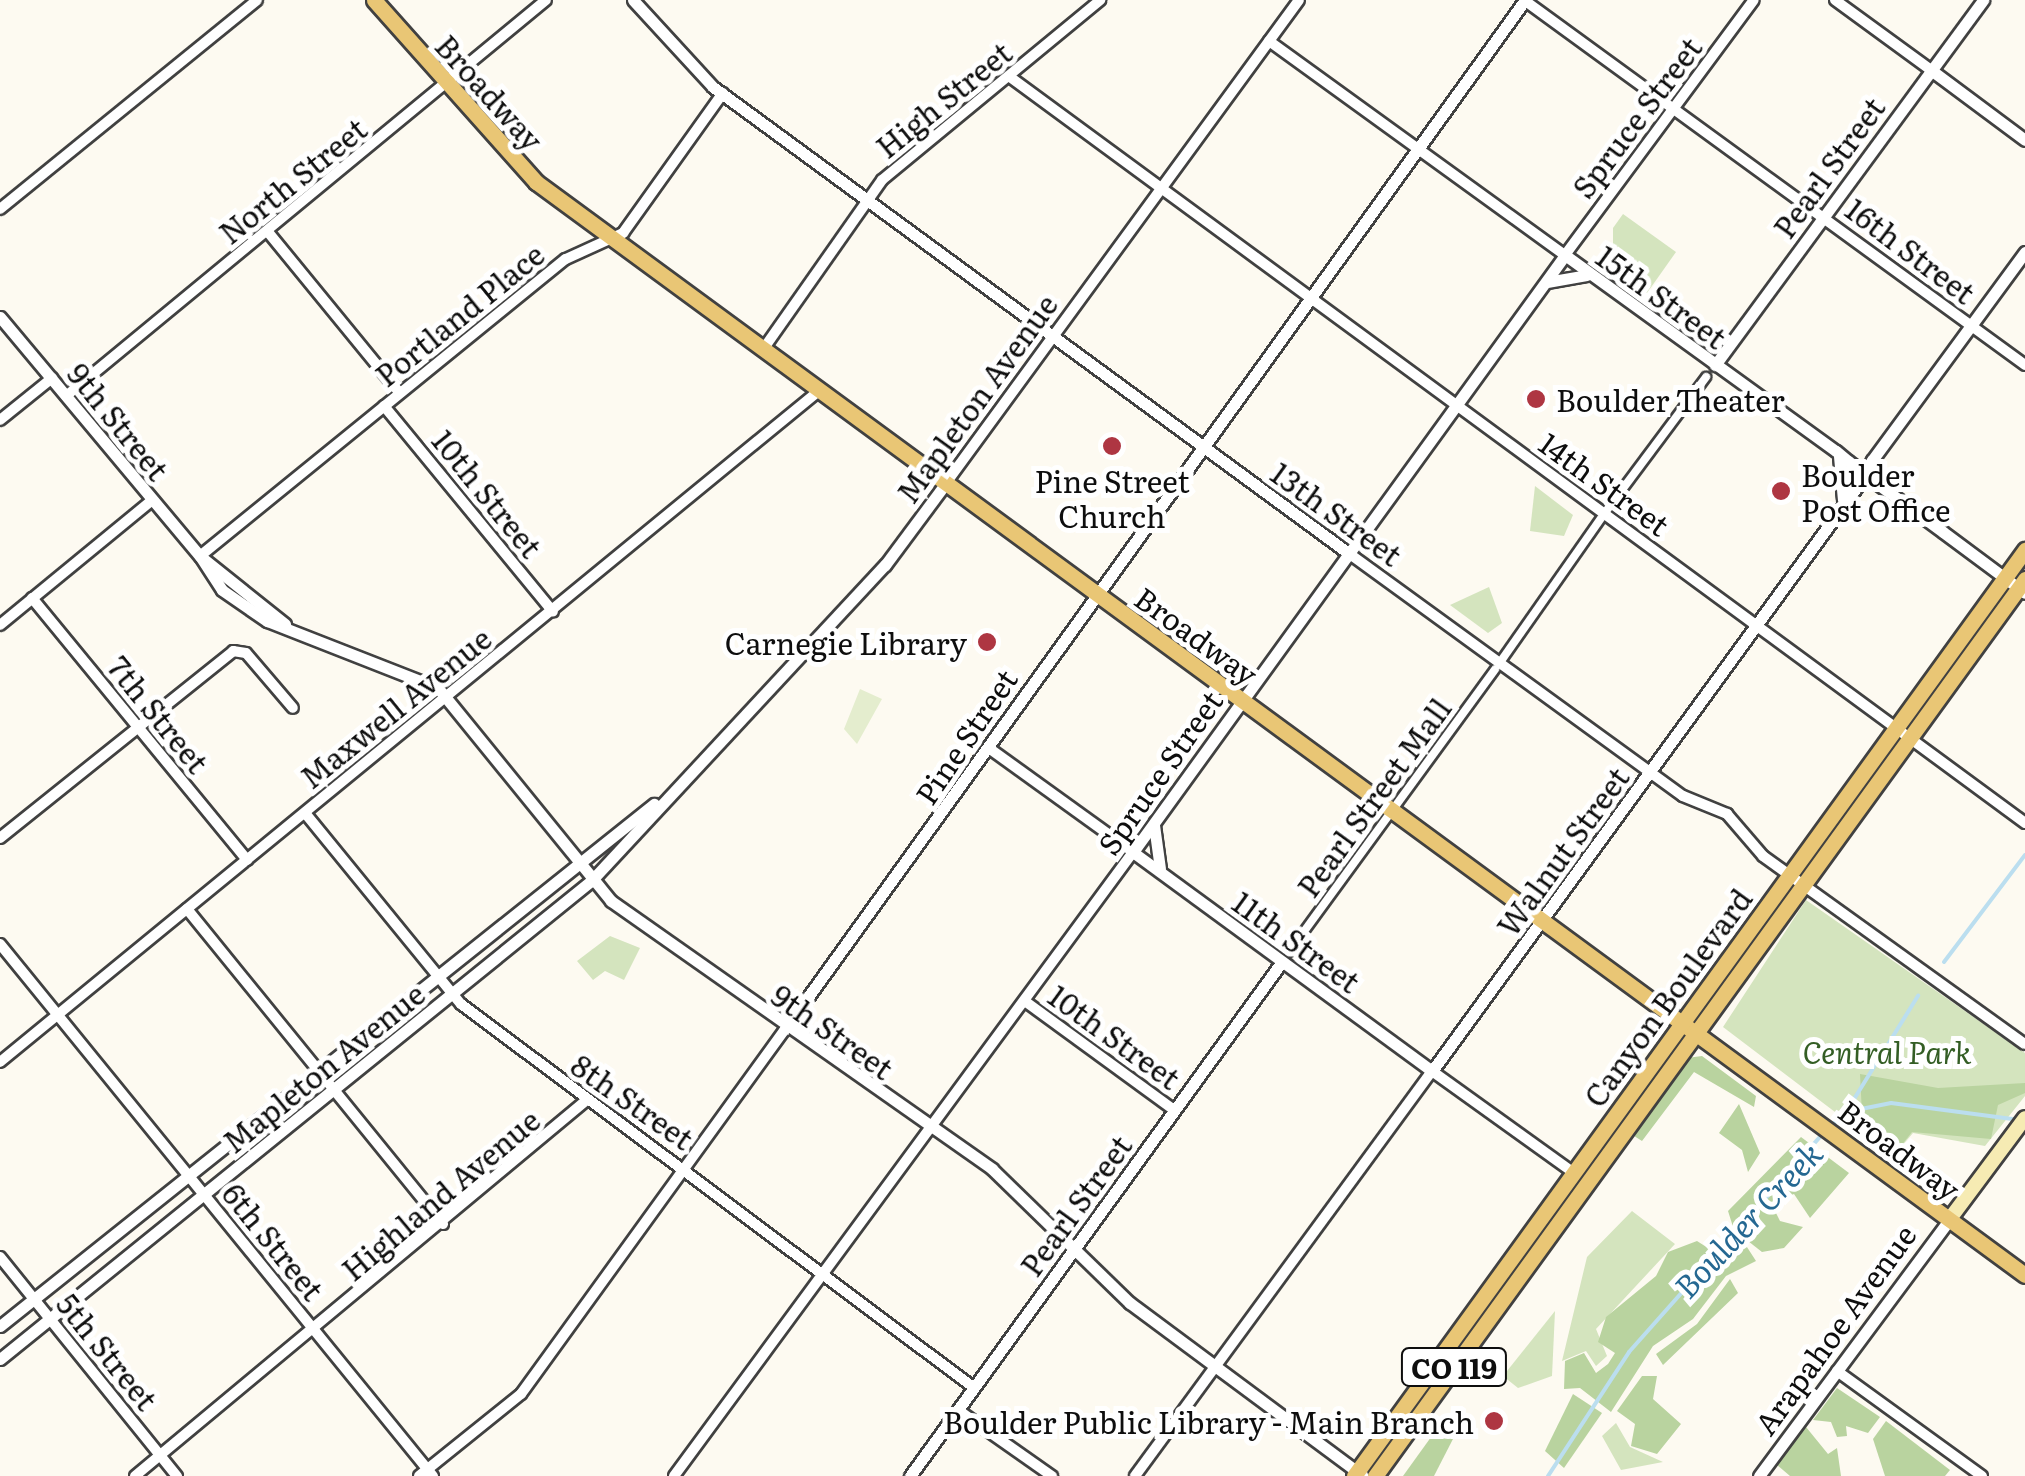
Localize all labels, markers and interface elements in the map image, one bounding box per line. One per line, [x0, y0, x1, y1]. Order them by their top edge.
street label: Broadway [429, 27, 551, 157]
street label: Spruce Street [1564, 30, 1708, 204]
street label: High Street [868, 34, 1018, 164]
street label: Pearl Street [1765, 90, 1891, 244]
street label: North Street [211, 110, 373, 250]
street label: 16th Street [1839, 190, 1983, 310]
street label: Portland Place [368, 235, 550, 393]
street label: 15th Street [1590, 237, 1734, 355]
street label: Mapleton Avenue [888, 287, 1064, 509]
street label: 9th Street [61, 355, 177, 487]
place label: Boulder Theater [1556, 381, 1785, 417]
marker: Boulder Theater [1525, 388, 1547, 410]
street label: 10th Street [426, 422, 550, 564]
street label: 14th Street [1533, 424, 1677, 542]
marker: Pine Street Church [1101, 435, 1123, 457]
street label: 13th Street [1265, 454, 1409, 572]
place label: Boulder Post Office [1801, 456, 1951, 526]
place label: Pine Street Church [1034, 462, 1190, 532]
marker: Boulder Post Office [1770, 480, 1792, 502]
street label: Broadway [1129, 579, 1265, 691]
street label: Maxwell Avenue [293, 619, 497, 795]
place label: Carnegie Library [725, 624, 967, 660]
marker: Carnegie Library [976, 631, 998, 653]
street label: 7th Street [101, 649, 217, 779]
street label: Pine Street [907, 662, 1023, 810]
street label: Spruce Street [1089, 683, 1229, 861]
street label: Pearl Street Mall [1289, 691, 1457, 903]
street label: Walnut Street [1489, 760, 1635, 942]
street label: Canyon Boulevard [1576, 881, 1758, 1113]
street label: 11th Street [1226, 883, 1368, 999]
street label: Mapleton Avenue [215, 975, 431, 1159]
street label: 9th Street [766, 976, 900, 1086]
street label: 10th Street [1042, 976, 1188, 1096]
park label: Central Park [1802, 1033, 1972, 1069]
street label: 8th Street [565, 1046, 701, 1156]
street label: Broadway [1832, 1092, 1968, 1206]
street label: Highland Avenue [334, 1101, 546, 1287]
street label: Pearl Street [1012, 1128, 1138, 1282]
water label: Boulder Creek [1665, 1133, 1829, 1305]
street label: 6th Street [216, 1175, 332, 1307]
street label: Arapahoe Avenue [1746, 1217, 1922, 1441]
street label: 5th Street [50, 1286, 166, 1416]
road number: CO 119 [1399, 1344, 1509, 1390]
place label: Boulder Public Library - Main Branch [943, 1403, 1474, 1439]
marker: Boulder Public Library - Main Branch [1483, 1410, 1505, 1432]

